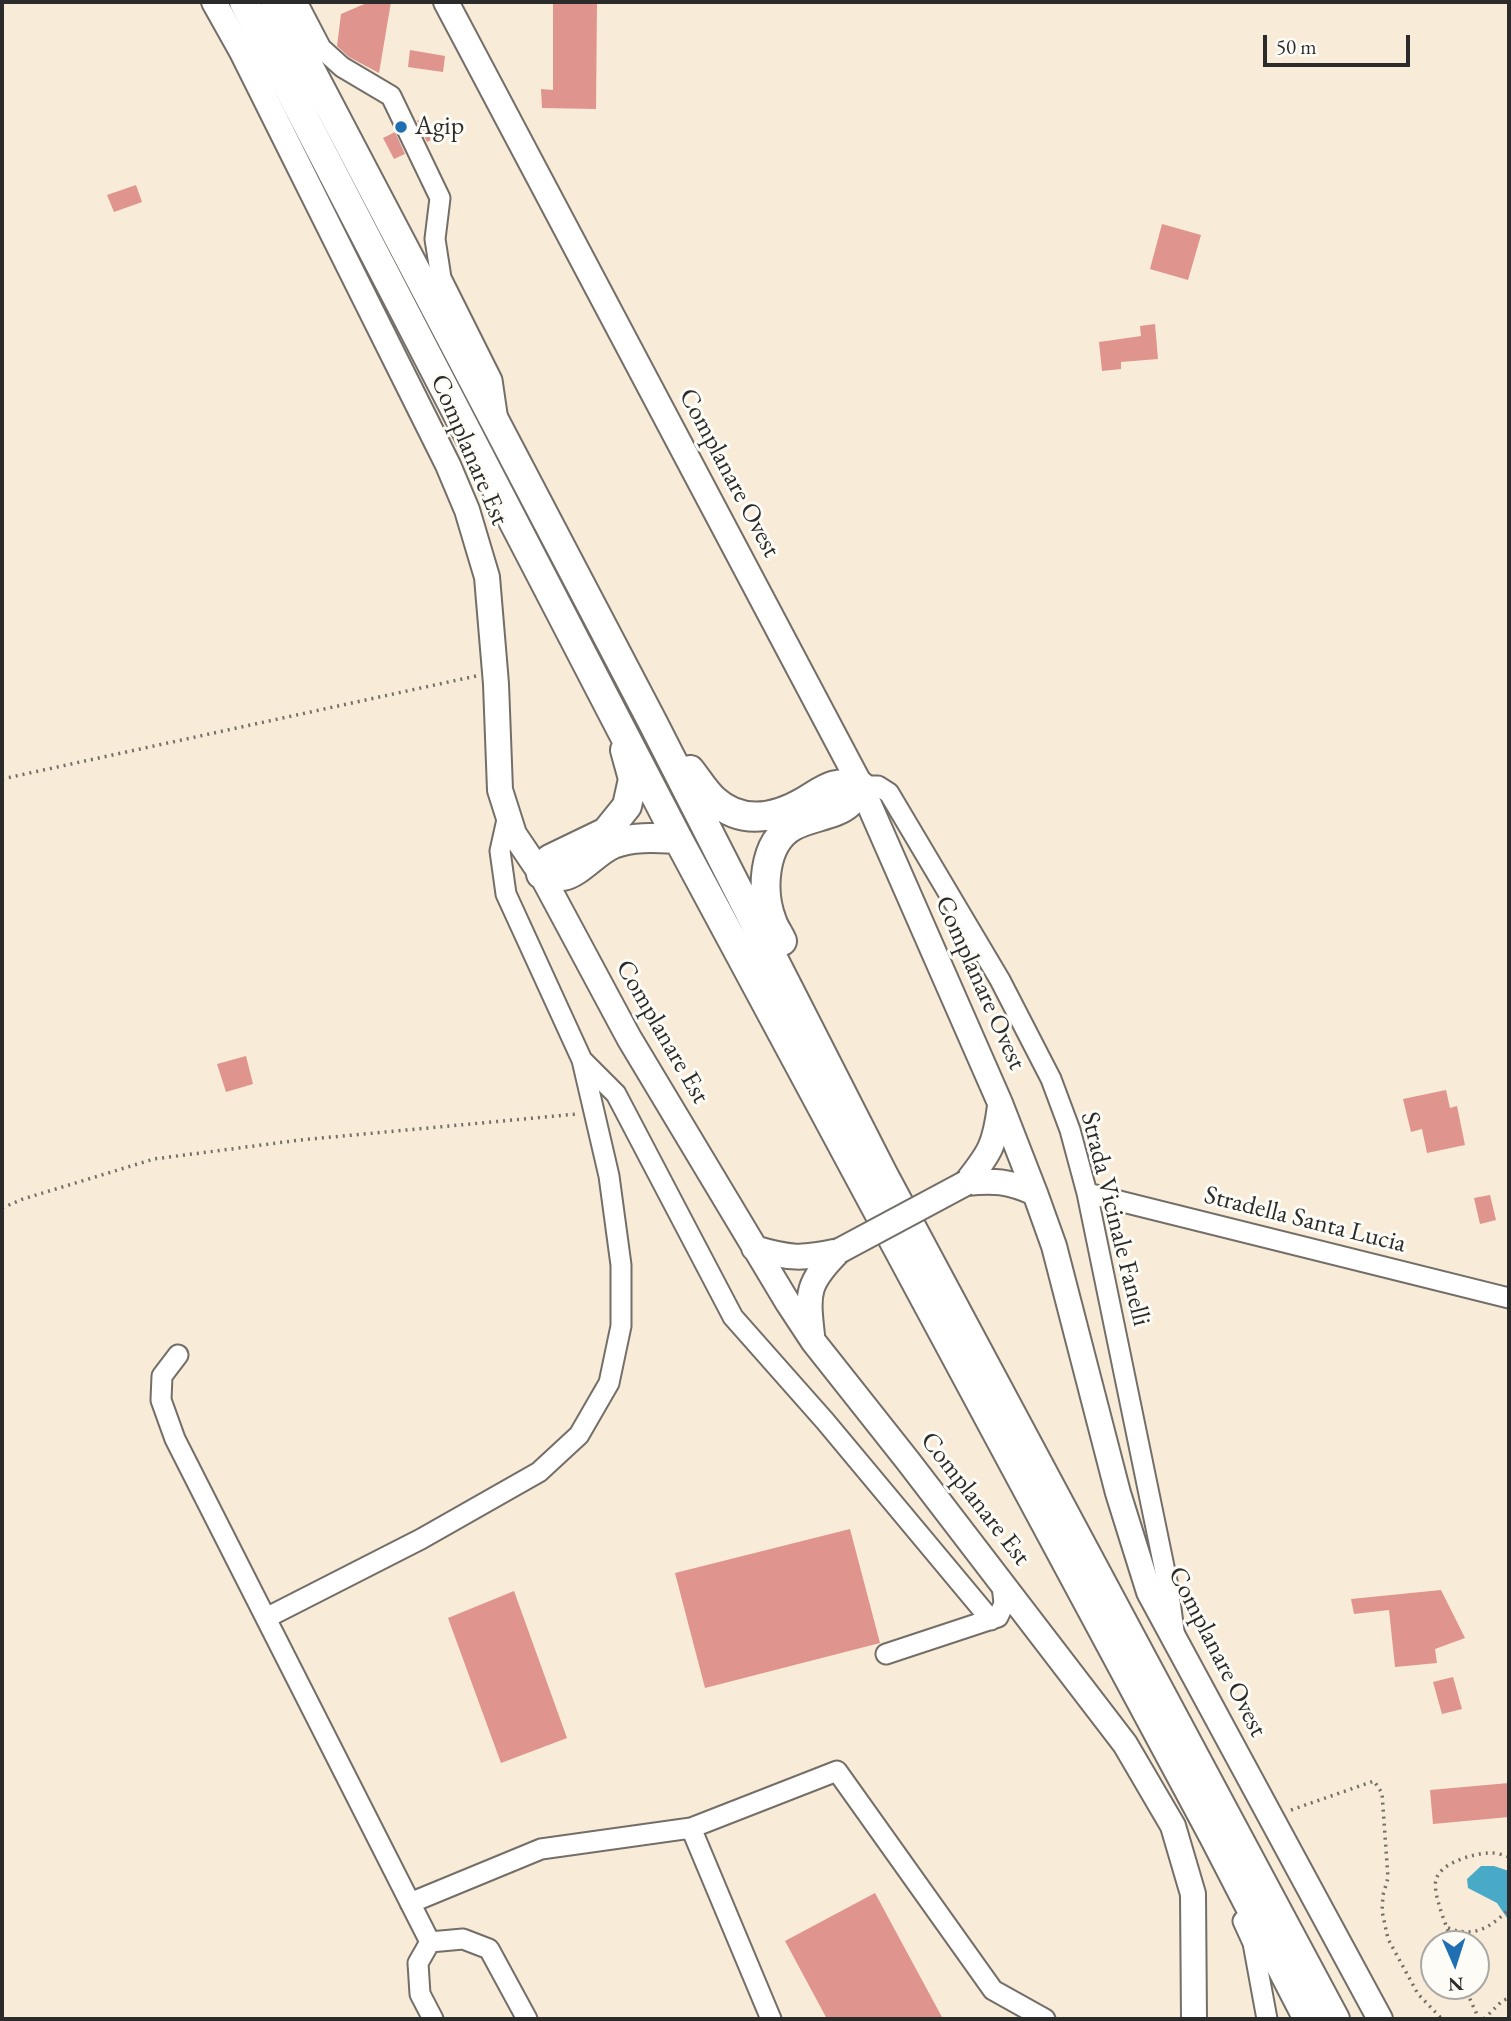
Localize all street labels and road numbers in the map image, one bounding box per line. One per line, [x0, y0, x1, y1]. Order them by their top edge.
street label: Complanare Est [423, 370, 515, 530]
street label: Complanare Ovest [671, 383, 787, 563]
street label: Complanare Ovest [928, 891, 1032, 1075]
street label: Complanare Est [608, 955, 716, 1109]
street label: Strada Vicinale Fanelli [1073, 1109, 1157, 1329]
street label: Stradella Santa Lucia [1201, 1180, 1409, 1260]
street label: Complanare Est [913, 1426, 1037, 1572]
street label: Complanare Ovest [1161, 1562, 1273, 1742]

